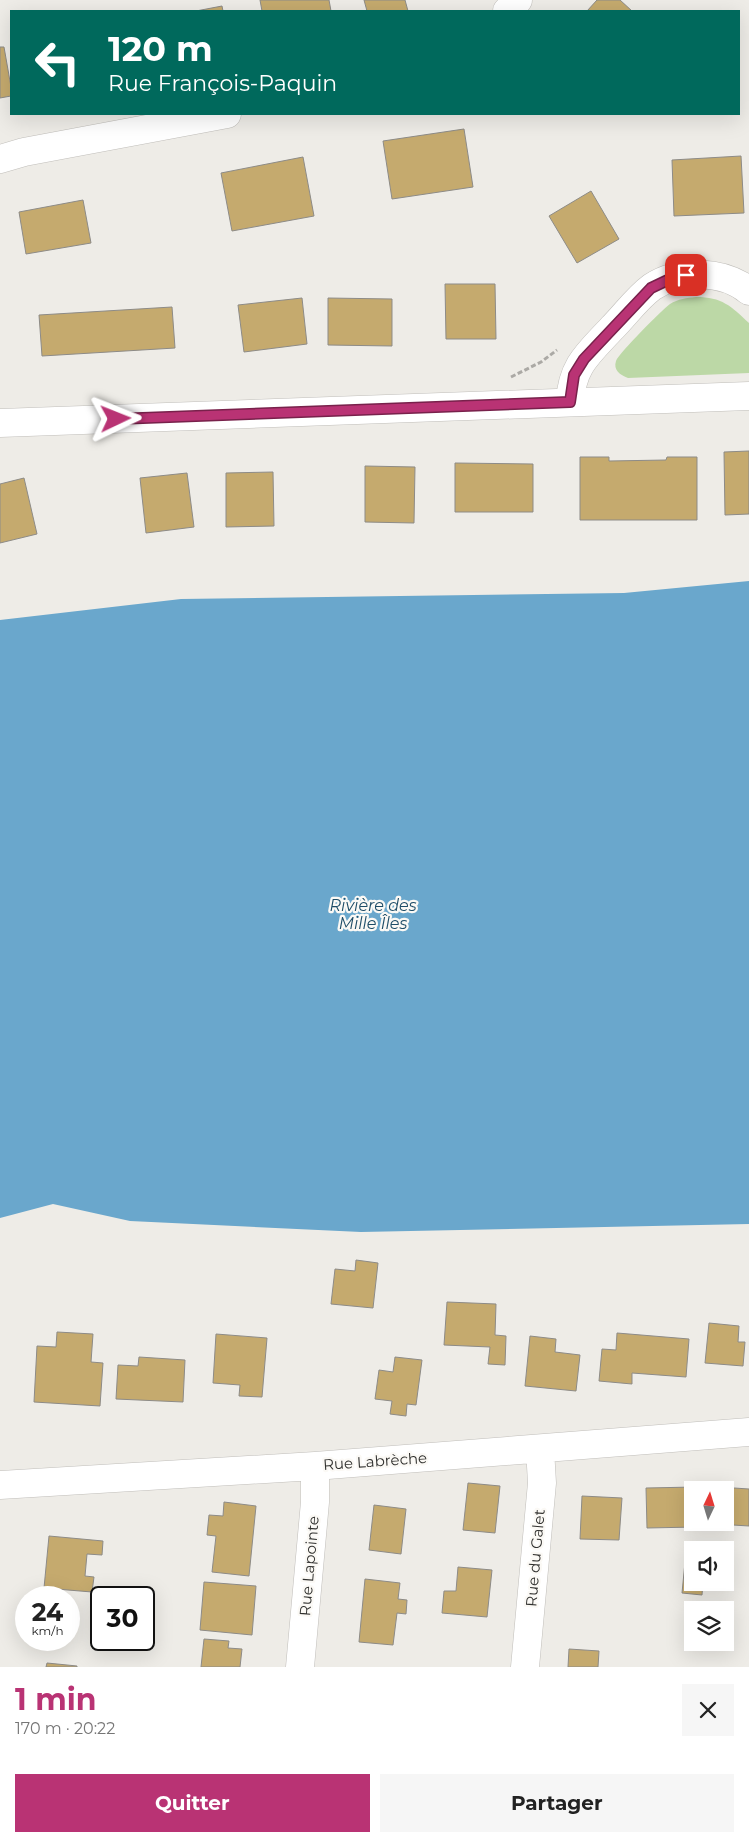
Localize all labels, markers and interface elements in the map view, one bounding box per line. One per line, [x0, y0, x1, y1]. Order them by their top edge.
text: 120 m [108, 27, 213, 70]
icon: left [25, 30, 90, 95]
text: Rue François-Paquin [108, 70, 337, 97]
pin [665, 254, 707, 296]
icon: arrive [672, 261, 700, 289]
position arrow [89, 392, 141, 444]
water label: Rivière des Mille Îles [330, 896, 417, 933]
street label: Rue Labrèche [322, 1448, 428, 1474]
north arrow [684, 1481, 734, 1531]
map controls [684, 1481, 734, 1651]
street label: Rue du Galet [521, 1508, 549, 1608]
street label: Rue Lapointe [295, 1515, 323, 1617]
button: sound [684, 1541, 734, 1591]
speed limit sign: 30 [90, 1586, 155, 1651]
text: 24 [32, 1597, 63, 1627]
button: layers [684, 1601, 734, 1651]
text: km/h [31, 1623, 64, 1638]
text: 1 min [15, 1681, 96, 1718]
button: close [682, 1684, 734, 1736]
text: 170 m · 20:22 [15, 1719, 115, 1738]
button: Quitter [15, 1774, 370, 1832]
button: Partager [380, 1774, 734, 1832]

